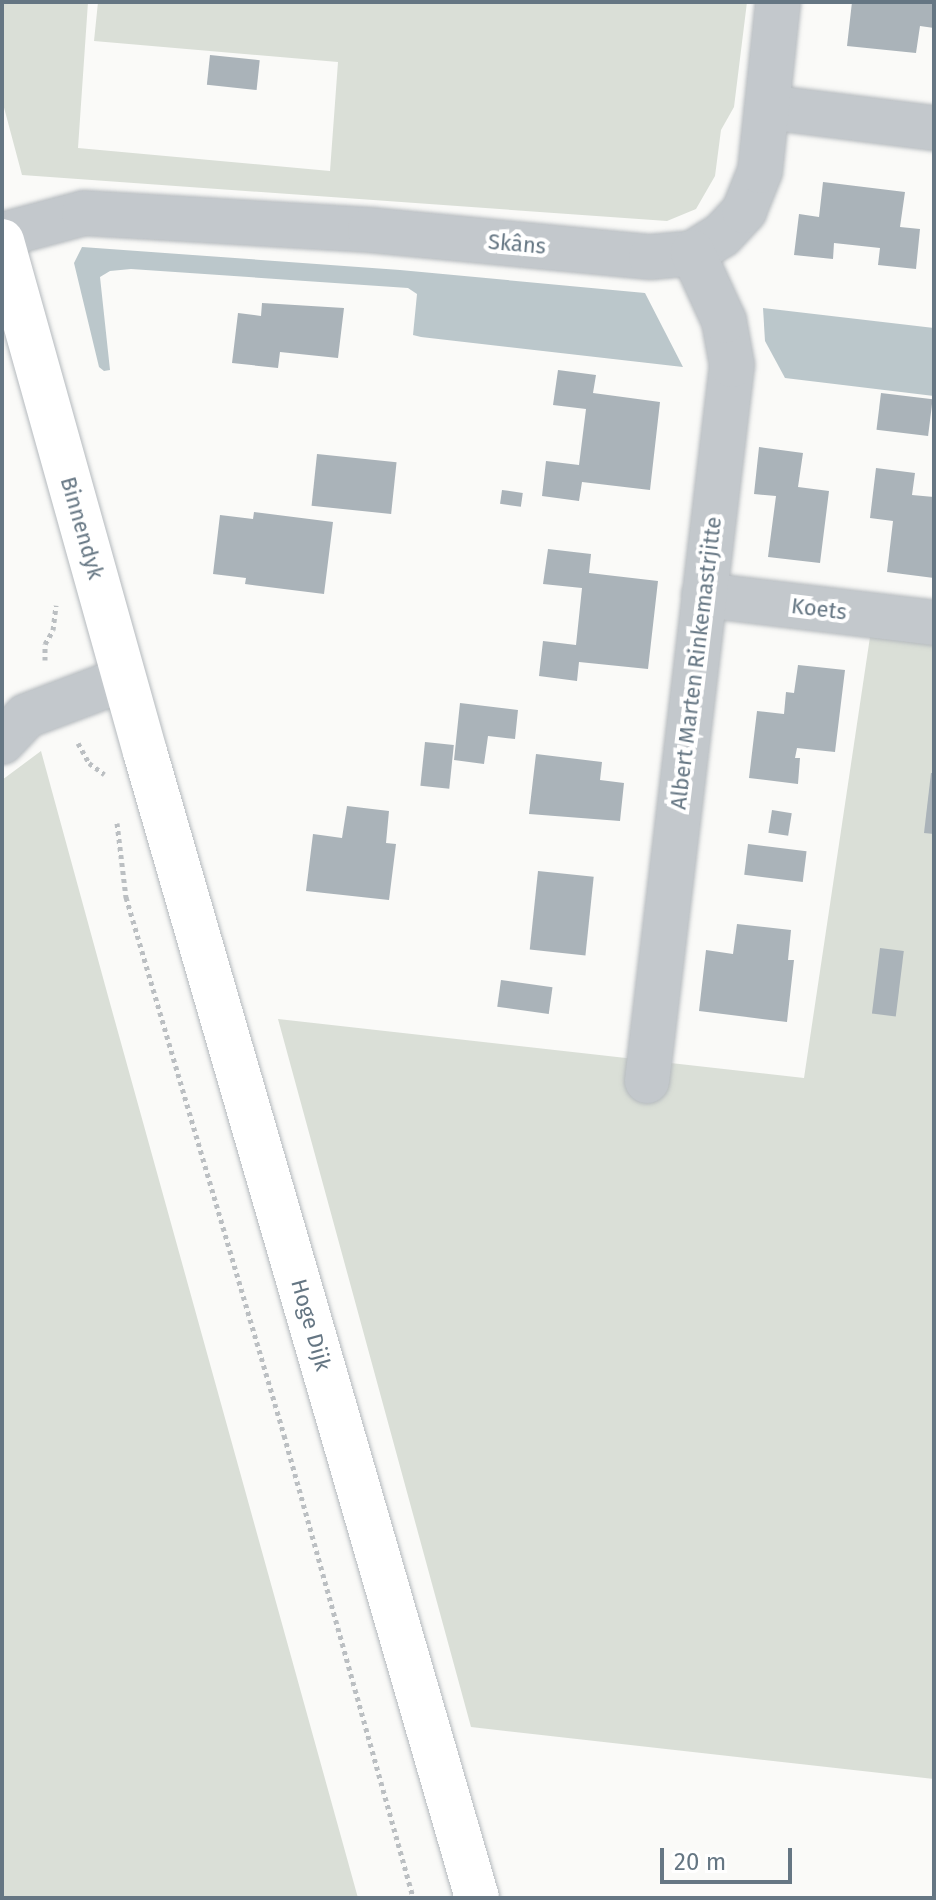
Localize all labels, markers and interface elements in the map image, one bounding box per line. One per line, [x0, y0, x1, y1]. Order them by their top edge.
street label: Skâns [487, 228, 547, 260]
street label: Binnendyk [55, 474, 109, 582]
street label: Albert Marten Rinkemastrjitte [665, 515, 727, 811]
street label: Koets [790, 593, 848, 625]
street label: Hoge Dijk [285, 1276, 337, 1374]
scale bar [664, 1832, 796, 1882]
text: 20 m [674, 1848, 726, 1876]

